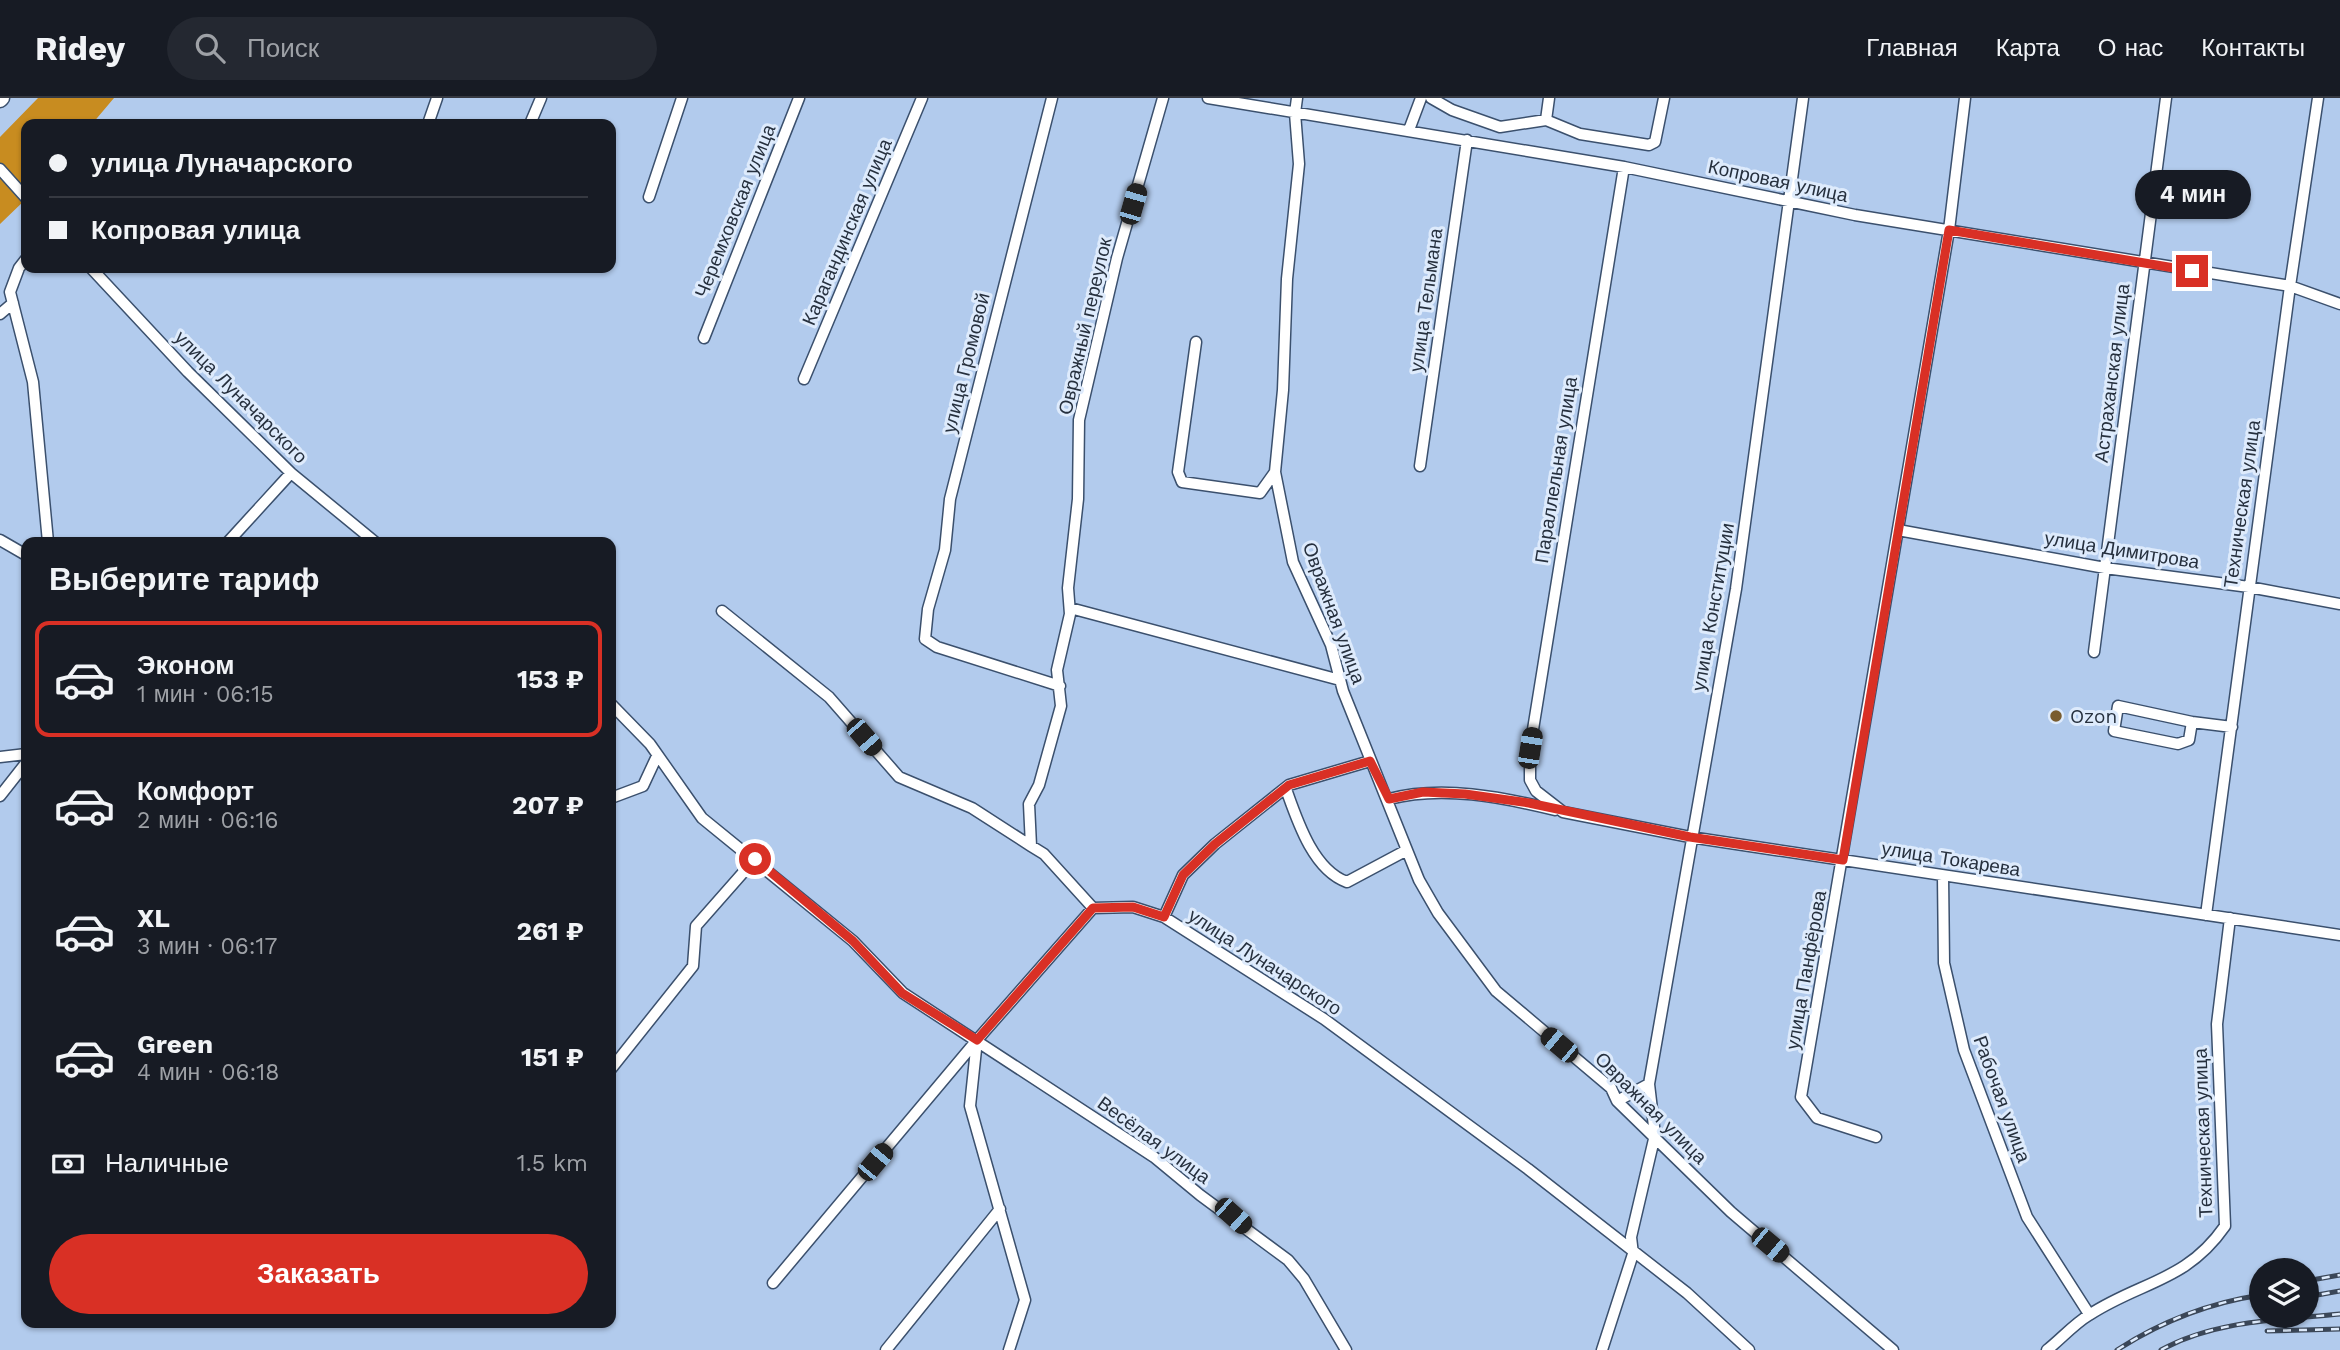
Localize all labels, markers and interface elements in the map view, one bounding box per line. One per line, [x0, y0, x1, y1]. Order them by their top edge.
search box [167, 17, 657, 80]
text: Ridey [35, 29, 125, 68]
icon: search [191, 29, 229, 67]
text: Поиск [247, 33, 319, 63]
text: Главная [1866, 34, 1958, 62]
text: Карта [1996, 34, 2060, 62]
text: О нас [2098, 34, 2163, 62]
text: Контакты [2201, 34, 2305, 62]
street label: Черемховская улица [690, 121, 780, 301]
street label: Карагандинская улица [797, 135, 897, 329]
text: улица Луначарского [91, 148, 353, 178]
street label: Копровая улица [1706, 155, 1851, 207]
callout: 4 мин [2134, 170, 2250, 218]
car [1118, 181, 1149, 227]
text: 4 мин [2160, 181, 2226, 208]
text: Копровая улица [91, 215, 300, 245]
street label: улица Тельмана [1405, 226, 1448, 373]
street label: Овражный переулок [1053, 235, 1117, 417]
route end [2176, 255, 2208, 287]
street label: Астраханская улица [2090, 282, 2134, 464]
street label: улица Громовой [937, 290, 995, 436]
street label: улица Луначарского [170, 326, 312, 468]
street label: Параллельная улица [1530, 375, 1582, 565]
street label: Техническая улица [2219, 418, 2265, 590]
street label: улица Конституции [1687, 521, 1739, 693]
street label: улица Димитрова [2043, 526, 2201, 574]
street label: Овражная улица [1298, 539, 1370, 687]
text: Выберите тариф [49, 560, 320, 598]
icon: car [53, 648, 116, 711]
text: Эконом [137, 650, 235, 680]
text: 153 ₽ [517, 664, 584, 694]
text: 1 мин · 06:15 [137, 681, 274, 708]
place label: Ozon [2070, 705, 2117, 728]
marker: Ozon [2048, 708, 2064, 724]
car [843, 714, 886, 760]
car [1517, 726, 1544, 770]
icon: car [53, 774, 116, 837]
text: Комфорт [137, 776, 254, 806]
text: 207 ₽ [512, 790, 584, 820]
text: 2 мин · 06:16 [137, 807, 279, 834]
street label: улица Токарева [1880, 837, 2022, 881]
route start [739, 843, 771, 875]
street label: улица Панфёрова [1781, 888, 1831, 1051]
icon: car [53, 900, 116, 963]
text: XL [137, 903, 170, 933]
street label: улица Луначарского [1184, 904, 1346, 1020]
text: 261 ₽ [516, 916, 584, 946]
text: 3 мин · 06:17 [137, 933, 277, 960]
car [1537, 1023, 1582, 1067]
icon: car [53, 1026, 116, 1089]
text: Green [137, 1029, 213, 1059]
street label: Рабочая улица [1968, 1033, 2036, 1166]
text: 151 ₽ [521, 1042, 584, 1072]
street label: Овражная улица [1590, 1047, 1712, 1169]
street label: Техническая улица [2189, 1047, 2217, 1218]
text: 4 мин · 06:18 [137, 1059, 279, 1086]
street label: Весёлая улица [1093, 1091, 1215, 1189]
car [854, 1139, 897, 1185]
icon: cash [49, 1145, 87, 1183]
text: Наличные [105, 1148, 229, 1178]
text: 1.5 km [517, 1150, 588, 1177]
car [1211, 1194, 1256, 1238]
car [1748, 1223, 1793, 1267]
button: Заказать [49, 1234, 588, 1314]
map controls [2249, 1258, 2319, 1328]
button: layers [2249, 1258, 2319, 1328]

